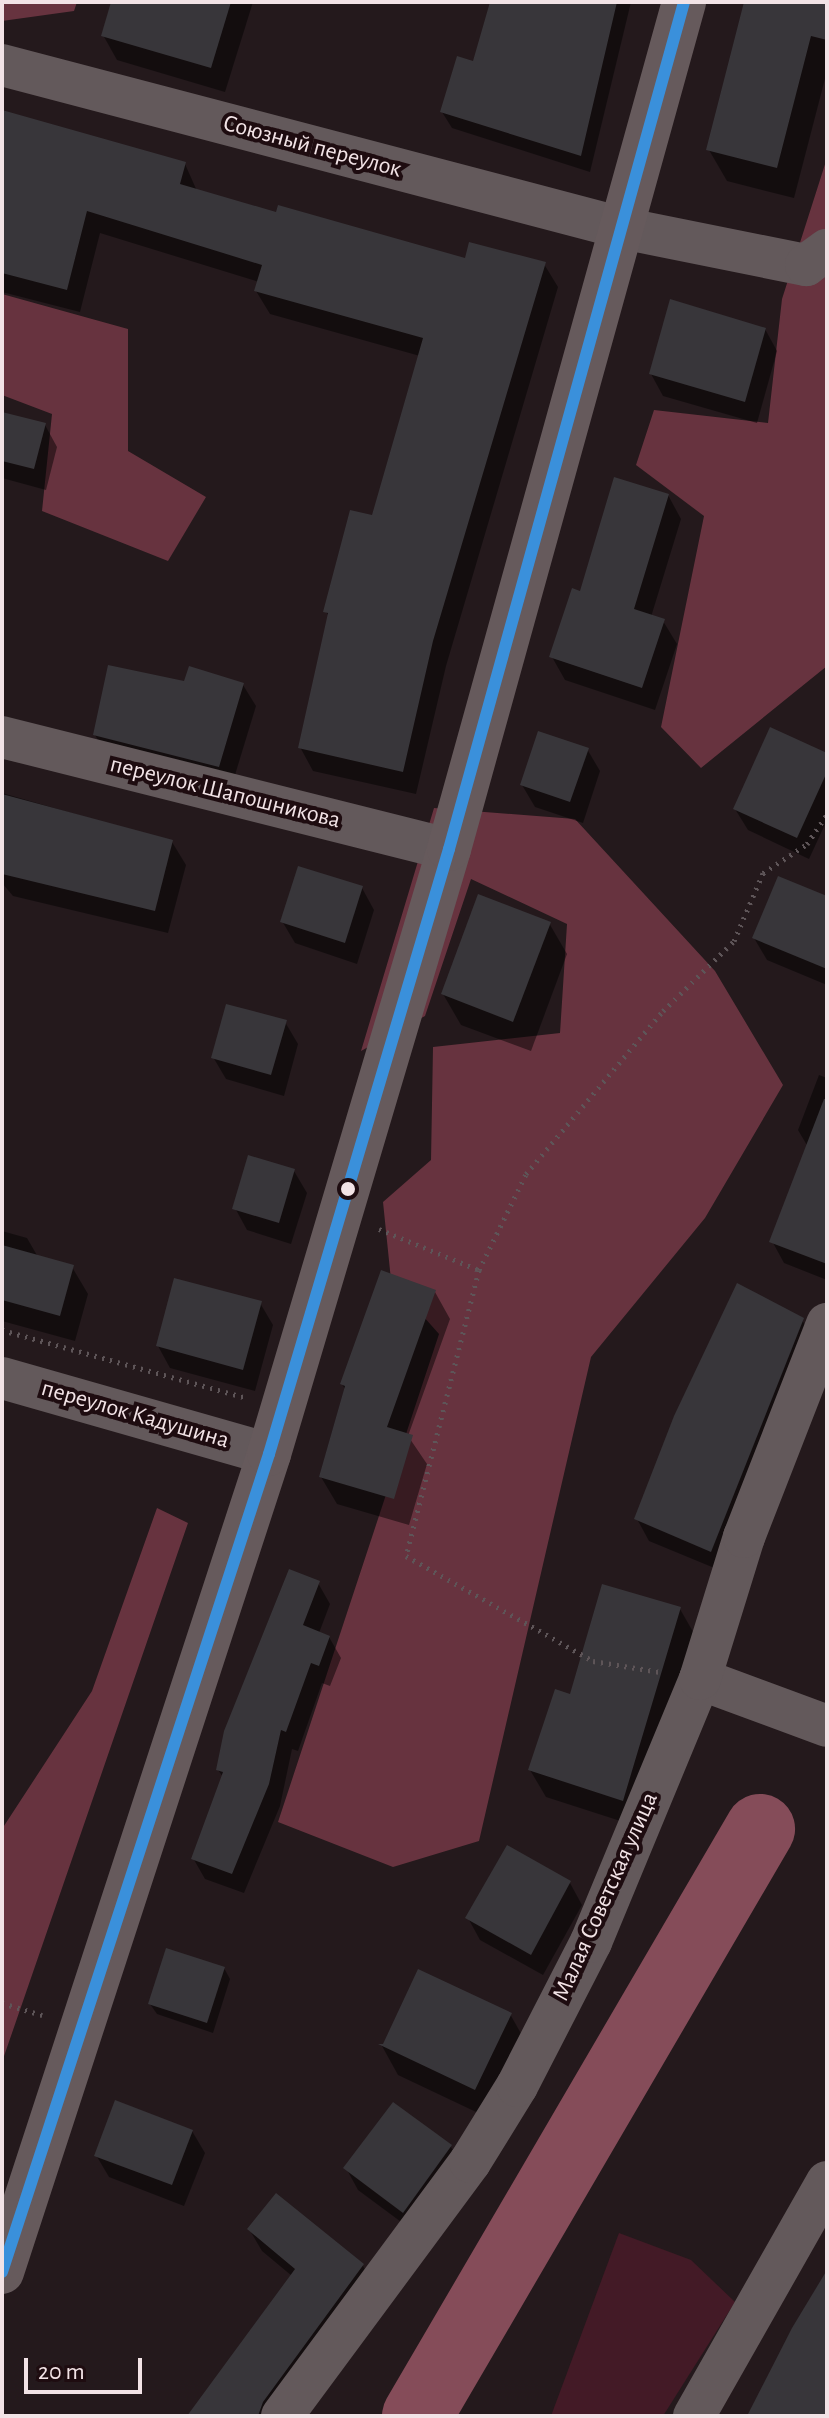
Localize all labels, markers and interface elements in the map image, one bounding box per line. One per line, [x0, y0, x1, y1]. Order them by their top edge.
street label: Союзный переулок [220, 109, 404, 185]
street label: переулок Шапошникова [107, 750, 343, 836]
unlabelled marker [340, 1181, 356, 1197]
street label: переулок Кадушина [38, 1374, 232, 1456]
street label: Малая Советская улица [547, 1788, 665, 2006]
scale bar [28, 2342, 146, 2392]
text: 20 m [38, 2360, 85, 2384]

